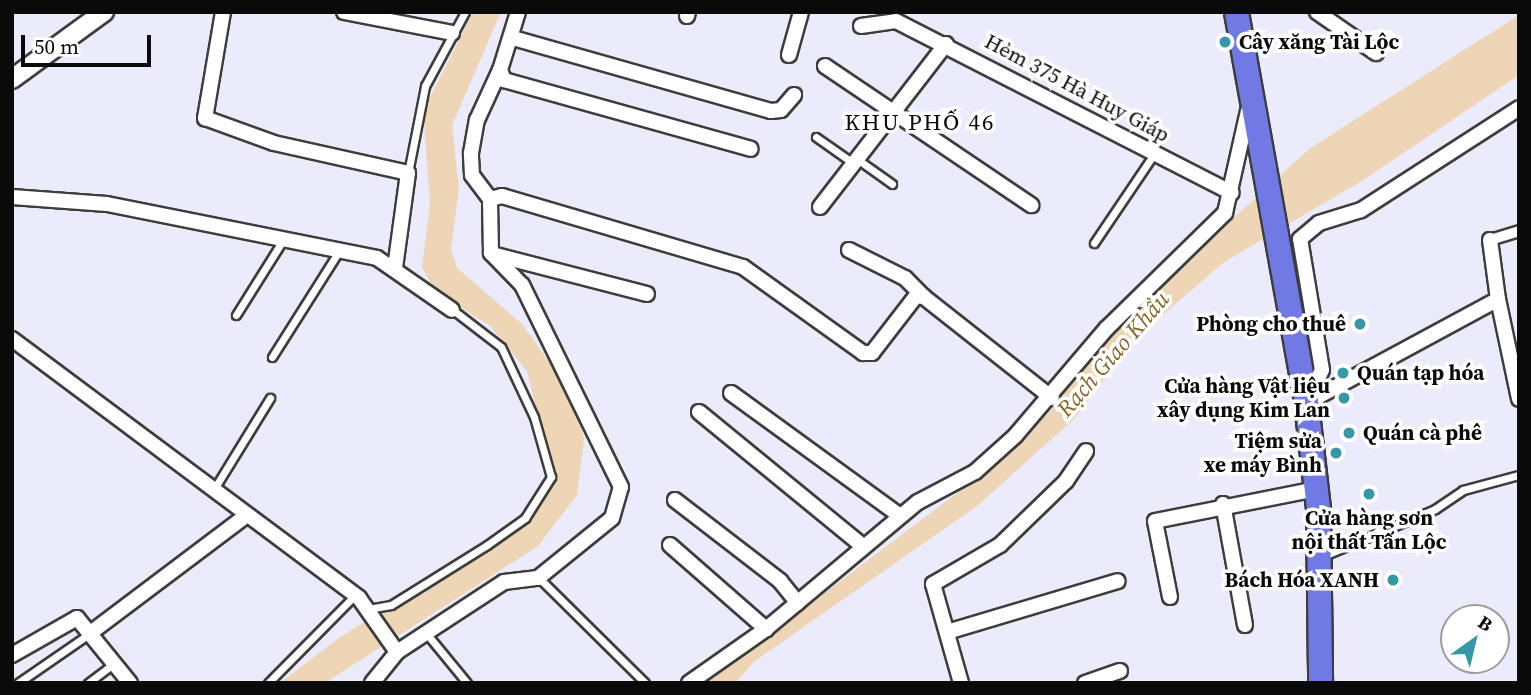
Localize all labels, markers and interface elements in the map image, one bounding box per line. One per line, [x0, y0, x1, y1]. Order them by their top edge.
scale bar [24, 21, 154, 65]
street label: Hẻm 375 Hà Huy Giáp [980, 29, 1174, 147]
place label: Cây xăng Tài Lộc [1239, 29, 1399, 55]
text: 50 m [34, 32, 79, 61]
marker: Cây xăng Tài Lộc [1217, 34, 1233, 50]
district label: KHU PHỐ 46 [846, 108, 994, 136]
water label: Rạch Giao Khẩu [1051, 286, 1175, 422]
place label: Phòng cho thuê [1196, 311, 1346, 337]
marker: Phòng cho thuê [1352, 316, 1368, 332]
place label: Quán tạp hóa [1357, 360, 1484, 386]
marker: Quán tạp hóa [1335, 365, 1351, 381]
place label: Cửa hàng Vật liệu xây dụng Kim Lan [1157, 373, 1330, 423]
marker: Cửa hàng Vật liệu xây dụng Kim Lan [1336, 390, 1352, 406]
place label: Quán cà phê [1363, 420, 1482, 446]
marker: Quán cà phê [1341, 425, 1357, 441]
place label: Tiệm sửa xe máy Bình [1204, 428, 1322, 478]
marker: Tiệm sửa xe máy Bình [1328, 445, 1344, 461]
marker: Cửa hàng sơn nội thất Tấn Lộc [1361, 486, 1377, 502]
place label: Cửa hàng sơn nội thất Tấn Lộc [1292, 505, 1446, 555]
place label: Bách Hóa XANH [1225, 567, 1379, 593]
marker: Bách Hóa XANH [1385, 572, 1401, 588]
north arrow [1440, 604, 1510, 674]
text: B [1473, 609, 1498, 637]

